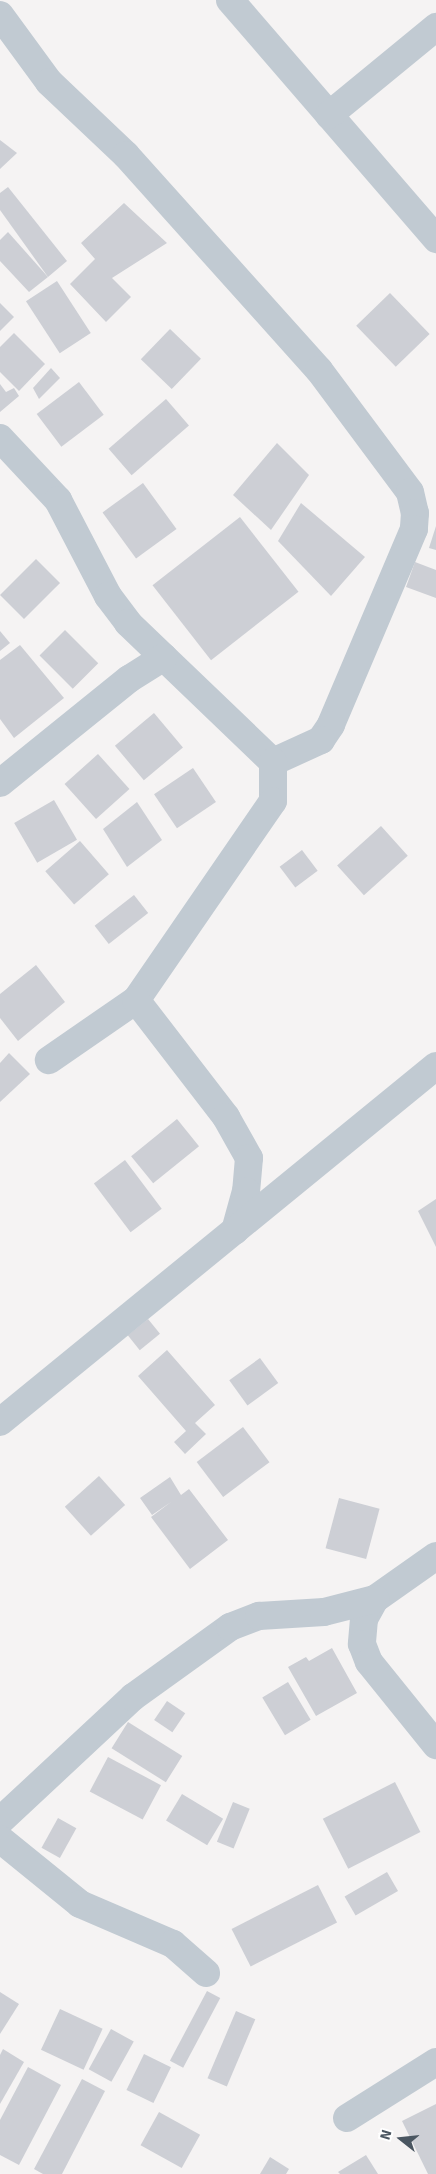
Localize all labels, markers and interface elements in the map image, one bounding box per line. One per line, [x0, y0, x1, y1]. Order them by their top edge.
north arrow [376, 2114, 426, 2164]
text: N [377, 2128, 396, 2142]

